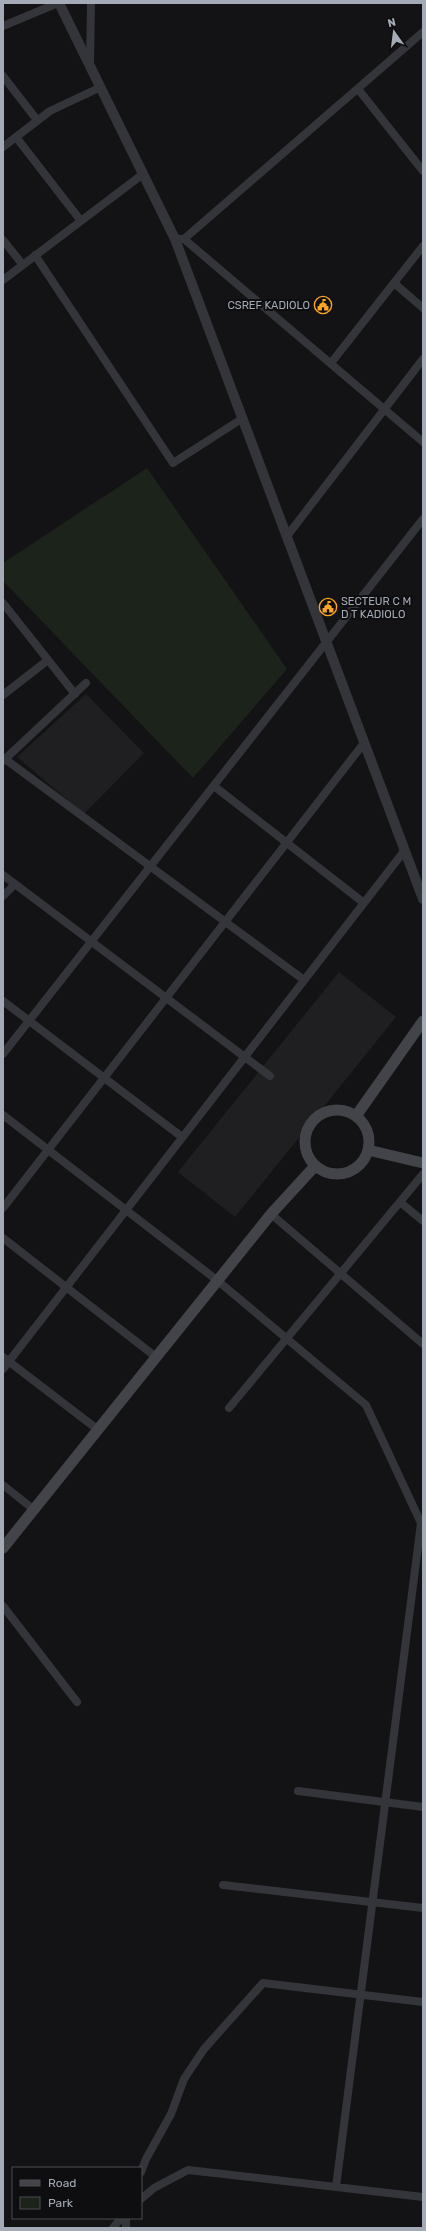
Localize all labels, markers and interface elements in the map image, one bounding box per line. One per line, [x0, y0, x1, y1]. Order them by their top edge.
north arrow [374, 12, 414, 52]
text: N [386, 15, 397, 30]
public building icon: CSREF KADIOLO [313, 295, 333, 315]
place label: CSREF KADIOLO [227, 299, 310, 312]
place label: SECTEUR C M D T KADIOLO [341, 595, 411, 621]
public building icon: SECTEUR C M D T KADIOLO [318, 597, 338, 617]
legend [12, 2167, 142, 2219]
text: Road [48, 2176, 76, 2190]
text: Park [48, 2196, 74, 2210]

